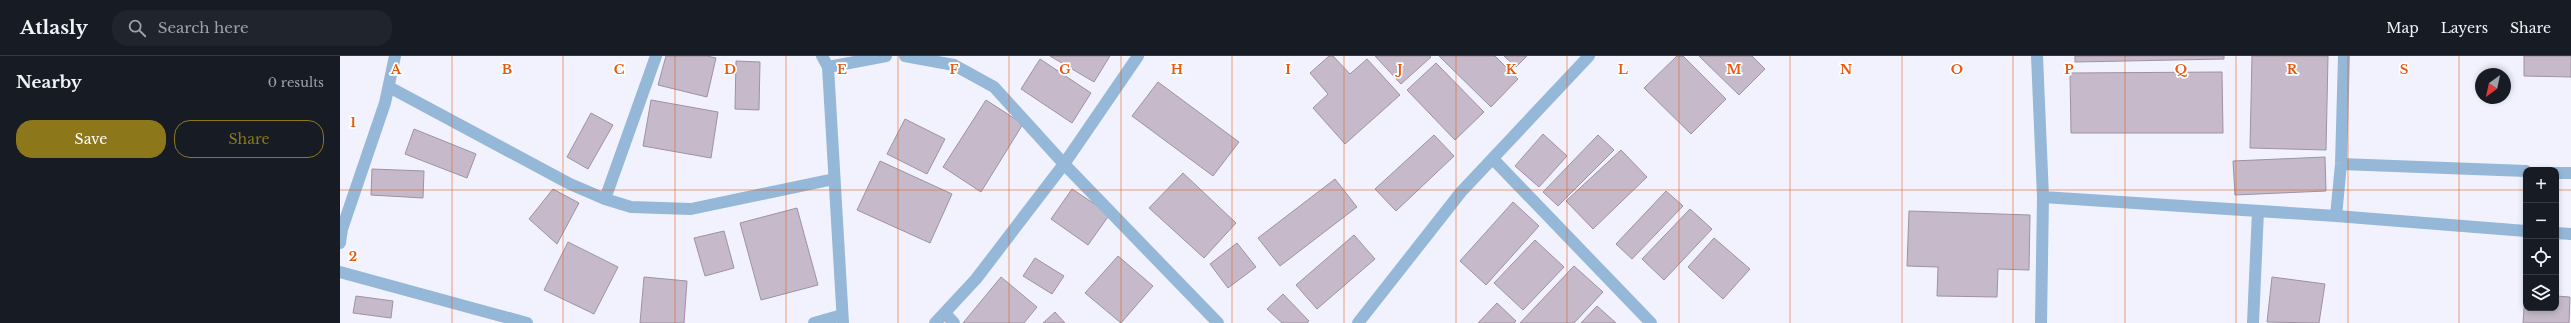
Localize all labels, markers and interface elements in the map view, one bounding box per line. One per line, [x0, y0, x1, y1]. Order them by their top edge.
search box [112, 10, 392, 46]
text: Atlasly [20, 16, 88, 39]
icon: search [126, 17, 148, 39]
text: Search here [158, 18, 249, 37]
text: Map [2386, 19, 2419, 37]
text: Layers [2441, 19, 2488, 37]
text: Share [2510, 19, 2551, 37]
text: A [390, 61, 402, 78]
text: B [502, 61, 512, 78]
text: C [614, 61, 625, 78]
text: D [724, 61, 736, 78]
text: E [837, 61, 847, 78]
text: F [950, 61, 959, 78]
text: G [1059, 61, 1071, 78]
text: H [1171, 61, 1183, 78]
text: I [1285, 61, 1291, 78]
text: J [1394, 61, 1403, 78]
text: K [1506, 61, 1517, 78]
text: L [1618, 61, 1628, 78]
text: M [1727, 61, 1742, 78]
text: N [1840, 61, 1852, 78]
text: O [1951, 61, 1963, 78]
text: P [2064, 61, 2074, 78]
text: Q [2175, 61, 2188, 78]
text: R [2287, 61, 2299, 78]
text: S [2400, 61, 2409, 78]
north arrow [2475, 68, 2511, 104]
text: Nearby [16, 72, 82, 93]
text: 0 results [268, 74, 324, 91]
text: 1 [350, 114, 356, 131]
button: Save [16, 120, 166, 158]
button: Share [174, 120, 324, 158]
map controls [2523, 167, 2559, 311]
button: + [2523, 167, 2559, 203]
button: − [2523, 203, 2559, 239]
button: locate [2523, 239, 2559, 275]
text: 2 [349, 248, 357, 265]
button: layers [2523, 275, 2559, 311]

